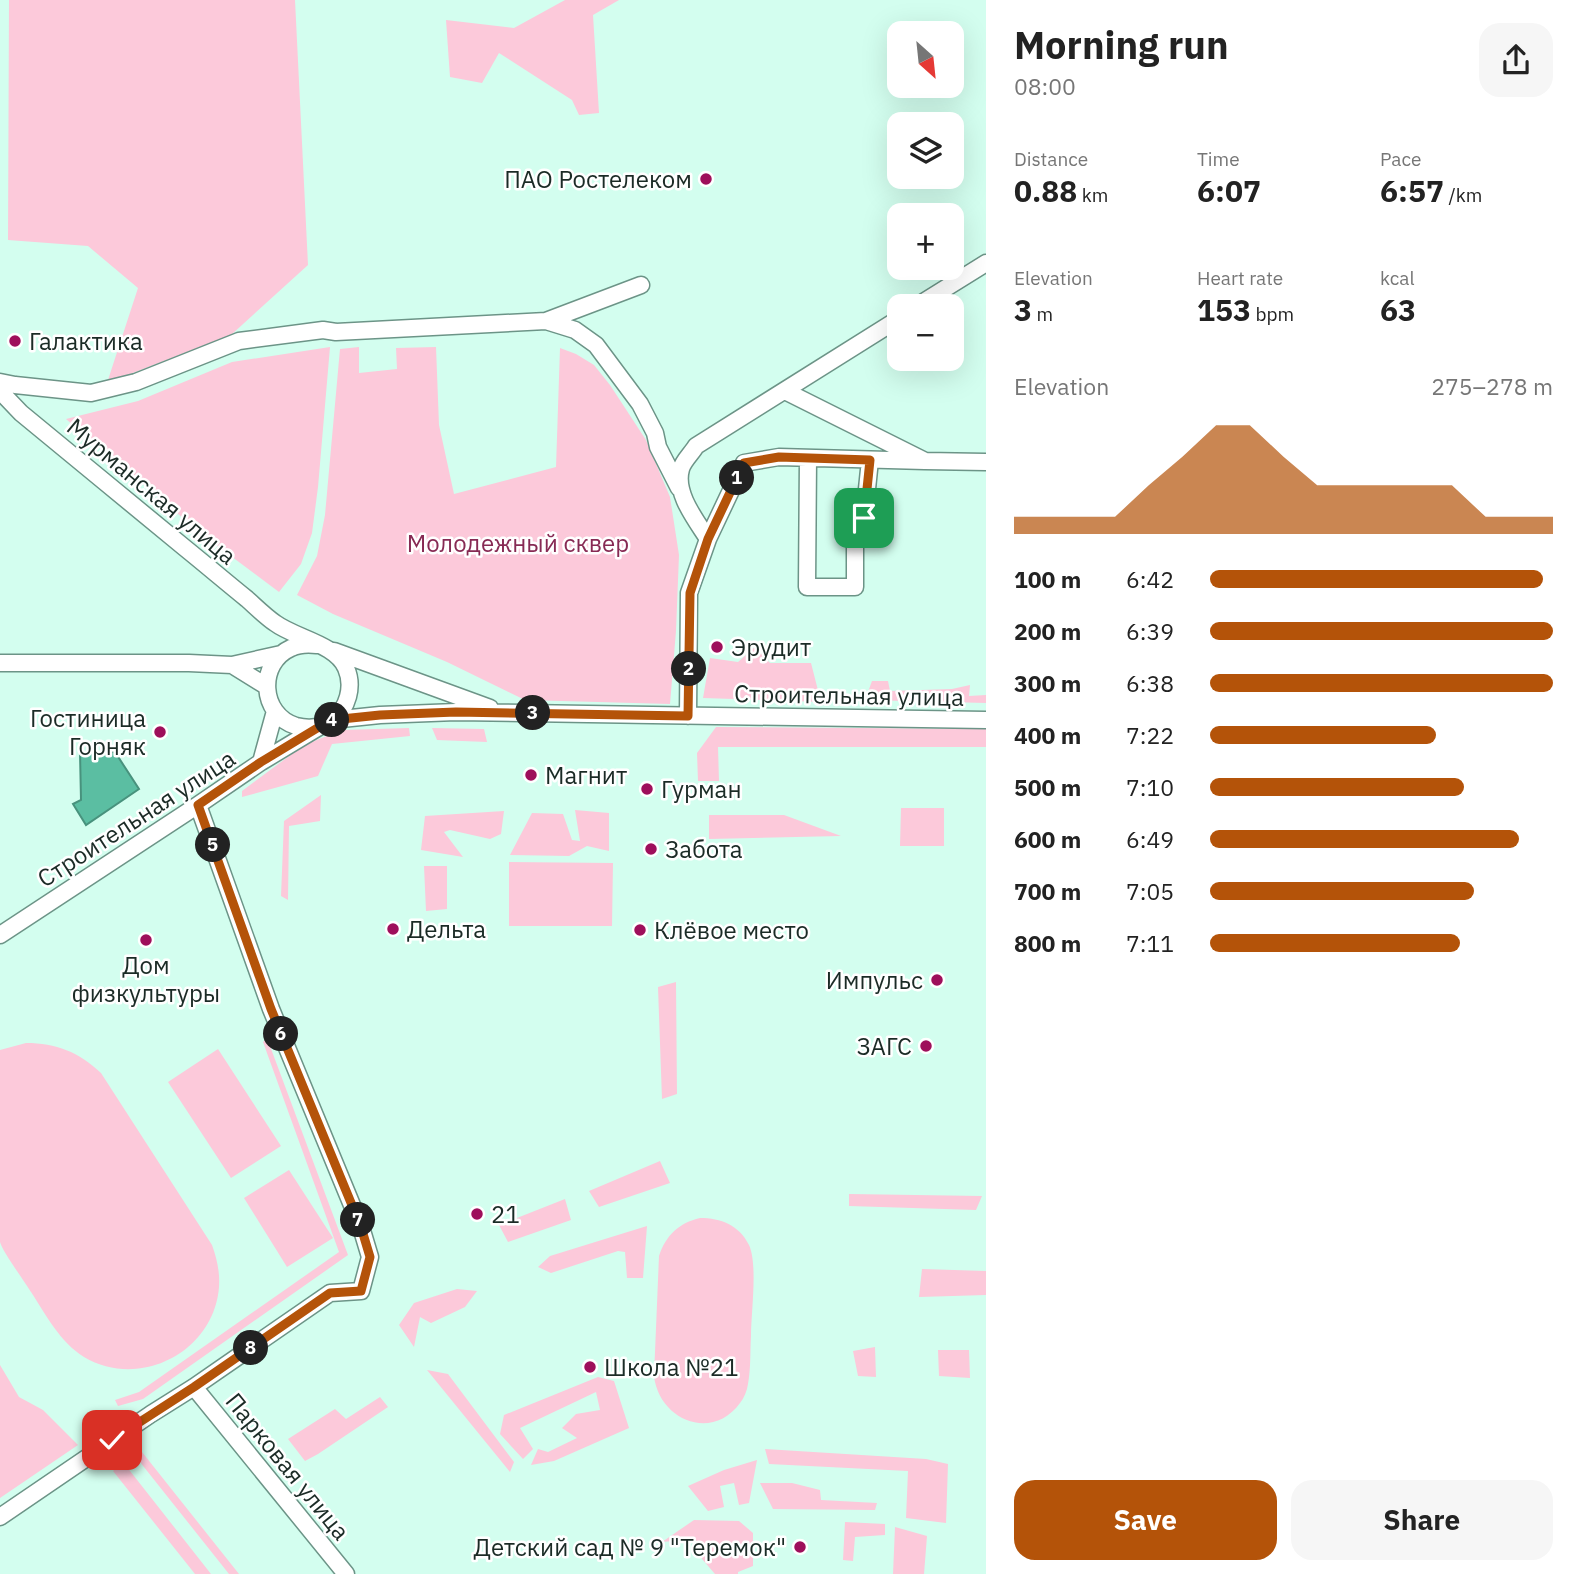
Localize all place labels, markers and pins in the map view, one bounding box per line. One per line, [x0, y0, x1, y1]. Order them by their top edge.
place label: ПАО Ростелеком [504, 163, 692, 195]
marker: ПАО Ростелеком [698, 171, 714, 187]
place label: Галактика [29, 325, 143, 357]
marker: Галактика [7, 333, 23, 349]
pin: 1 [720, 461, 754, 496]
pin [834, 488, 894, 548]
place label: Эрудит [731, 631, 811, 663]
marker: Эрудит [709, 639, 725, 655]
pin: 2 [672, 652, 706, 686]
pin: 3 [516, 696, 550, 730]
place label: Гостиница Горняк [30, 702, 146, 762]
pin: 4 [314, 702, 350, 738]
marker: Гостиница Горняк [152, 724, 168, 740]
place label: Магнит [545, 759, 627, 791]
marker: Магнит [523, 767, 539, 783]
place label: Гурман [661, 773, 742, 805]
marker: Гурман [639, 781, 655, 797]
pin: 5 [196, 828, 230, 862]
place label: Забота [665, 833, 743, 865]
marker: Забота [643, 841, 659, 857]
place label: Дельта [407, 913, 486, 945]
place label: Клёвое место [654, 914, 809, 946]
marker: Дельта [385, 921, 401, 937]
marker: Клёвое место [632, 922, 648, 938]
marker: Дом физкультуры [138, 932, 154, 948]
place label: Дом физкультуры [72, 949, 220, 1009]
place label: Импульс [826, 964, 923, 996]
marker: Импульс [929, 972, 945, 988]
pin: 6 [264, 1016, 298, 1052]
place label: ЗАГС [857, 1030, 912, 1062]
marker: ЗАГС [918, 1038, 934, 1054]
place label: 21 [491, 1198, 520, 1230]
pin: 7 [340, 1202, 376, 1238]
marker: 21 [469, 1206, 485, 1222]
pin: 8 [233, 1330, 268, 1366]
place label: Школа №21 [604, 1351, 739, 1383]
marker: Школа №21 [582, 1359, 598, 1375]
pin [82, 1410, 142, 1470]
place label: Детский сад № 9 "Теремок" [474, 1531, 786, 1563]
marker: Детский сад № 9 "Теремок" [792, 1539, 808, 1555]

